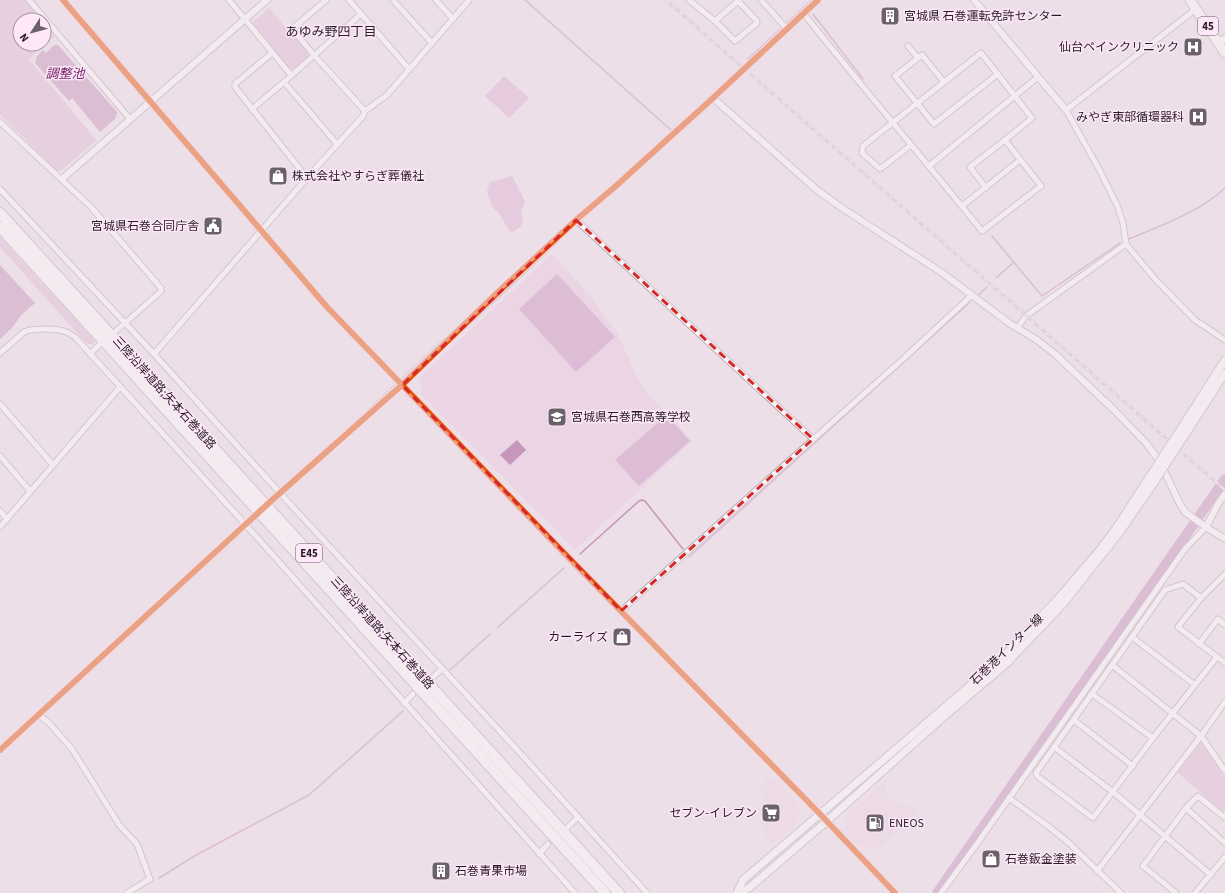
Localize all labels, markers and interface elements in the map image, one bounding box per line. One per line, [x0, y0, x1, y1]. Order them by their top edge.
building icon: 宮城県 石巻運転免許センター [879, 5, 901, 27]
place label: 宮城県 石巻運転免許センター [904, 8, 1062, 25]
north arrow [12, 12, 52, 52]
road number: 45 [1198, 17, 1218, 35]
district label: あゆみ野四丁目 [285, 23, 377, 41]
text: N [16, 30, 33, 45]
hospital icon: 仙台ペインクリニック [1182, 36, 1204, 58]
place label: 仙台ペインクリニック [1059, 39, 1179, 56]
water label: 調整池 [45, 65, 86, 83]
hospital icon: みやぎ東部循環器科 [1187, 106, 1209, 128]
place label: みやぎ東部循環器科 [1076, 109, 1184, 126]
shop icon: 株式会社やすらぎ葬儀社 [267, 165, 289, 187]
place label: 株式会社やすらぎ葬儀社 [292, 168, 424, 185]
public building icon: 宮城県石巻合同庁舎 [202, 215, 224, 237]
place label: 宮城県石巻合同庁舎 [91, 218, 199, 235]
street label: 三陸沿岸道路;矢本石巻道路 [109, 333, 219, 453]
school or university icon: 宮城県石巻西高等学校 [546, 406, 568, 428]
place label: 宮城県石巻西高等学校 [571, 409, 691, 426]
road number: E45 [296, 544, 322, 562]
street label: 三陸沿岸道路;矢本石巻道路 [327, 573, 437, 693]
street label: 石巻港インター線 [967, 611, 1047, 689]
shop icon: カーライズ [611, 626, 633, 648]
place label: カーライズ [548, 629, 608, 646]
supermarket icon: セブン-イレブン [760, 802, 782, 824]
place label: セブン-イレブン [669, 805, 757, 822]
fuel station icon: ENEOS [864, 812, 886, 834]
place label: ENEOS [889, 815, 924, 832]
shop icon: 石巻鈑金塗装 [980, 848, 1002, 870]
place label: 石巻鈑金塗装 [1005, 851, 1077, 868]
building icon: 石巻青果市場 [430, 860, 452, 882]
place label: 石巻青果市場 [455, 863, 527, 880]

